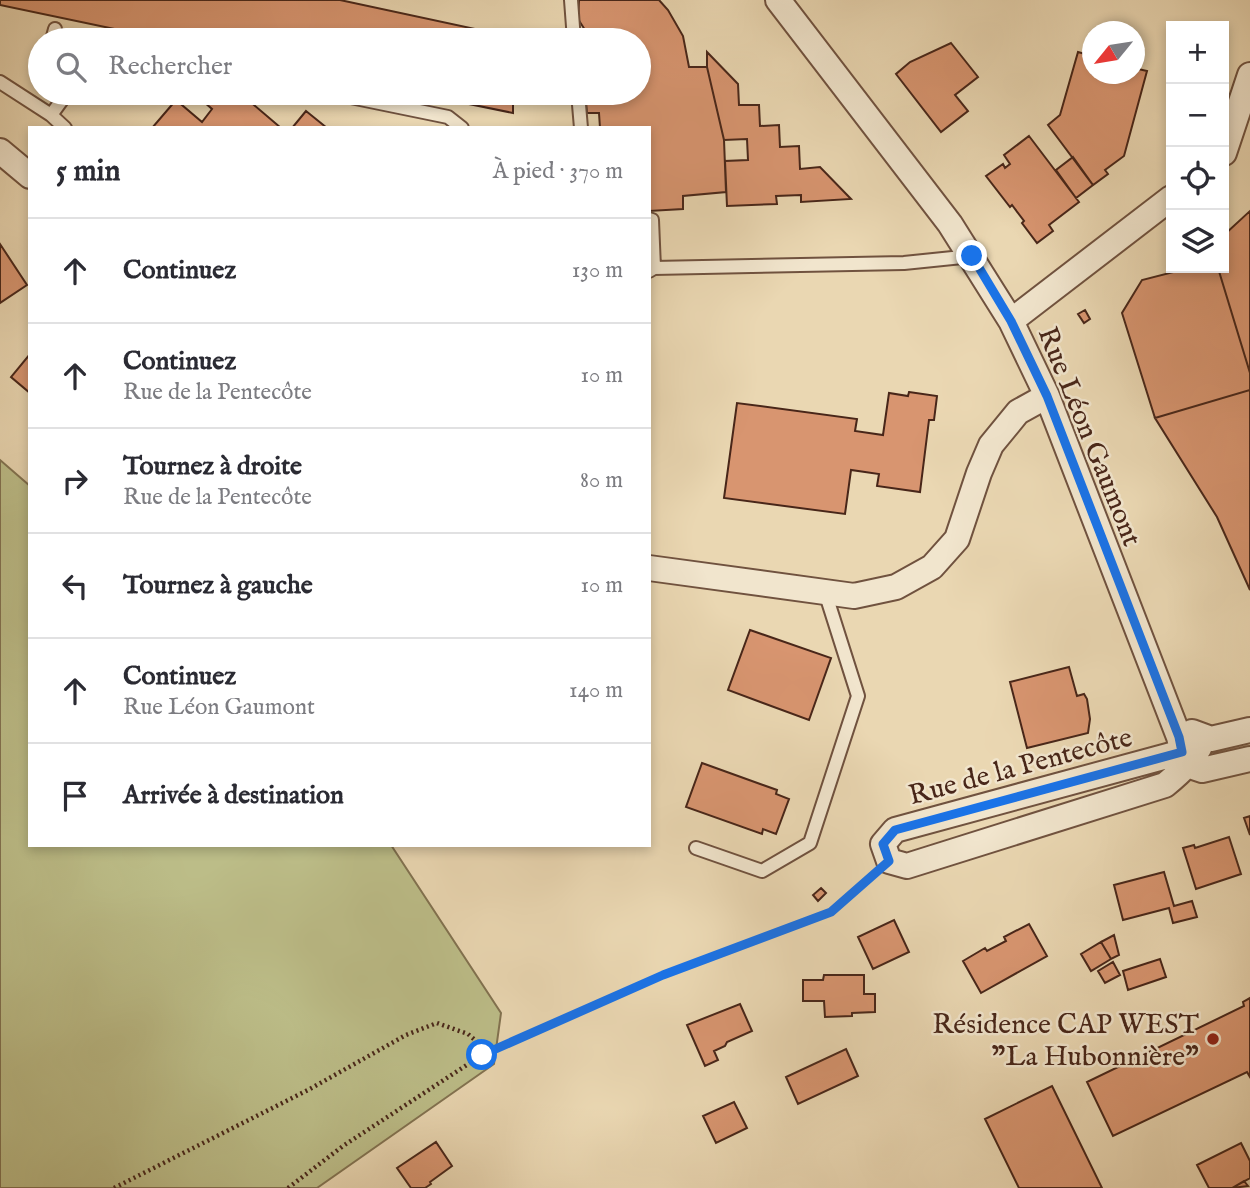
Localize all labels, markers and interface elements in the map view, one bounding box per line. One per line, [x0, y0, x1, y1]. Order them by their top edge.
north arrow [1082, 21, 1145, 84]
map controls [1166, 21, 1229, 273]
button: + [1166, 21, 1229, 84]
search box [28, 28, 651, 105]
icon: search [52, 48, 90, 86]
text: Rechercher [108, 50, 232, 83]
button: − [1166, 84, 1229, 147]
button: locate [1166, 147, 1229, 210]
text: 5 min [56, 153, 121, 191]
text: À pied · 370 m [493, 157, 623, 186]
button: layers [1166, 210, 1229, 273]
route end [956, 240, 987, 271]
icon: ahead [56, 252, 94, 290]
text: Continuez [123, 254, 236, 287]
text: 130 m [572, 256, 623, 285]
street label: Rue Léon Gaumont [1029, 322, 1149, 552]
text: Continuez [123, 345, 236, 378]
icon: ahead [56, 357, 94, 395]
text: 10 m [580, 361, 623, 390]
text: Rue de la Pentecôte [123, 378, 312, 407]
text: Tournez à droite [123, 450, 302, 483]
icon: right [56, 462, 94, 500]
text: 80 m [580, 466, 623, 495]
text: Rue de la Pentecôte [123, 483, 312, 512]
icon: left [56, 567, 94, 605]
text: Tournez à gauche [123, 569, 313, 602]
text: 10 m [580, 571, 623, 600]
text: Continuez [123, 660, 236, 693]
icon: ahead [56, 672, 94, 710]
text: 140 m [569, 676, 623, 705]
text: Rue Léon Gaumont [123, 693, 315, 722]
street label: Rue de la Pentecôte [905, 721, 1136, 814]
icon: arrive [56, 777, 94, 815]
text: Arrivée à destination [123, 779, 344, 812]
place label: Résidence CAP WEST "La Hubonnière" [932, 1008, 1200, 1075]
marker: Résidence CAP WEST "La Hubonnière" [1205, 1031, 1221, 1047]
route start [466, 1039, 497, 1070]

